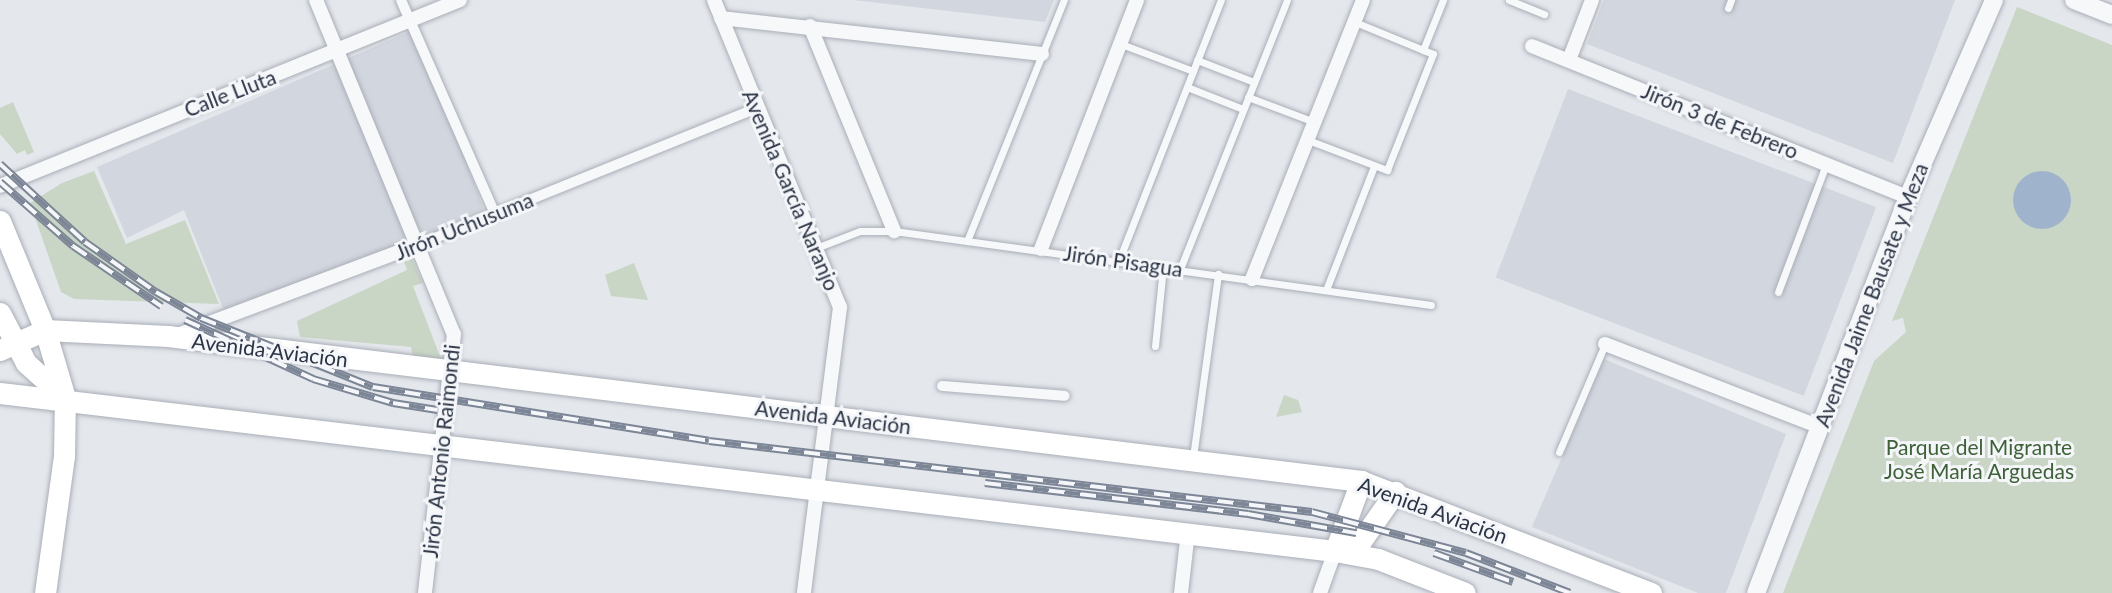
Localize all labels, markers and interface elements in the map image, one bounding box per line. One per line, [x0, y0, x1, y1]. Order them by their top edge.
street label: Calle Lluta [181, 64, 279, 122]
street label: Jirón 3 de Febrero [1638, 78, 1802, 164]
street label: Avenida García Naranjo [737, 86, 845, 294]
street label: Avenida Jaime Bausate y Meza [1809, 159, 1933, 431]
street label: Jirón Uchusuma [391, 187, 537, 265]
street label: Jirón Pisagua [1062, 240, 1184, 282]
street label: Avenida Aviación [190, 328, 350, 372]
street label: Jirón Antonio Raimondi [417, 343, 465, 559]
street label: Avenida Aviación [753, 395, 913, 439]
park label: Parque del Migrante José María Arguedas [1884, 434, 2074, 484]
street label: Avenida Aviación [1355, 471, 1511, 549]

